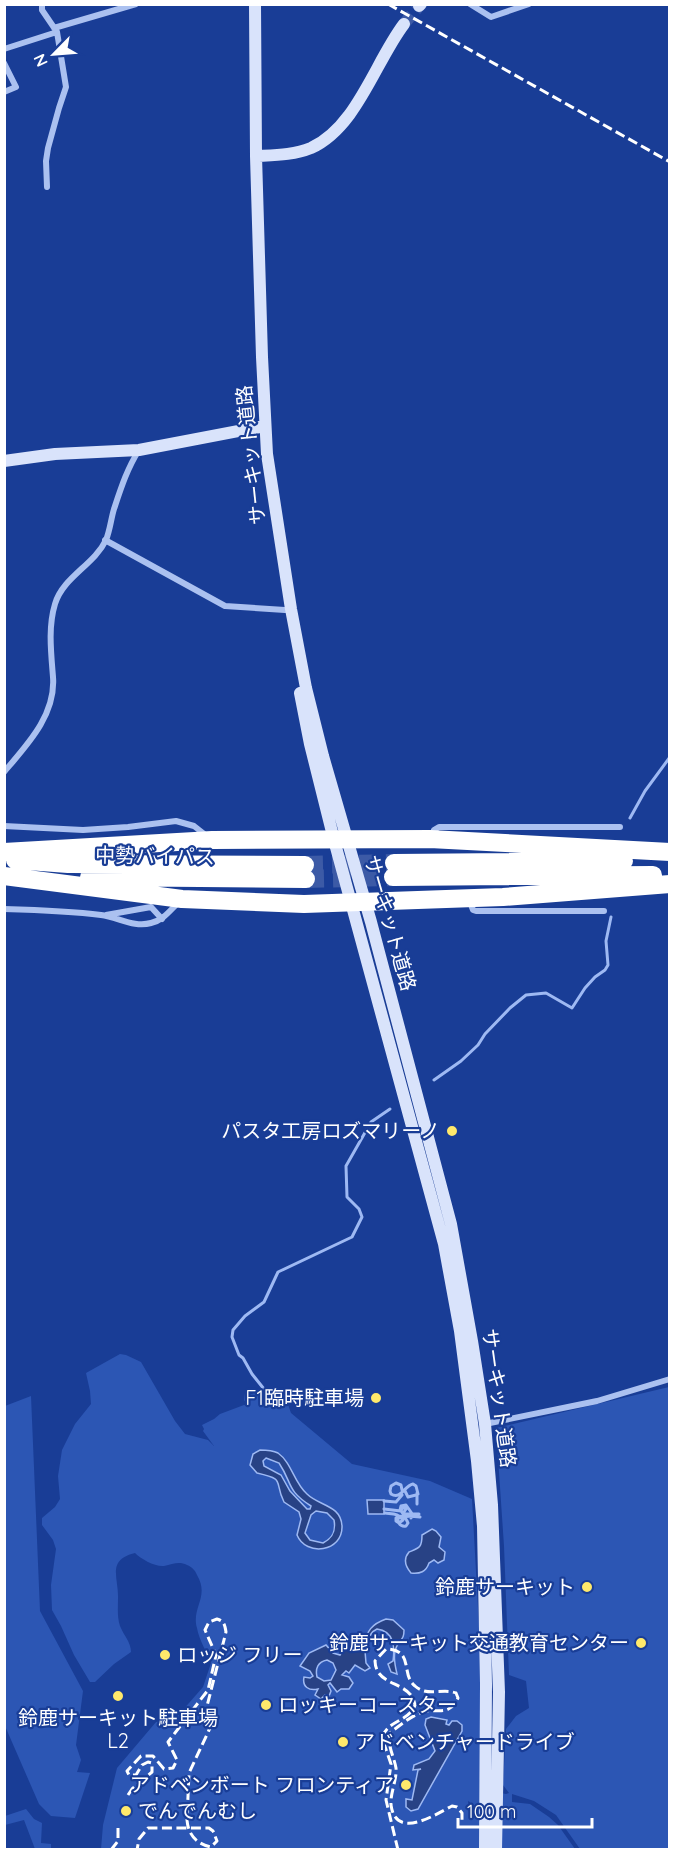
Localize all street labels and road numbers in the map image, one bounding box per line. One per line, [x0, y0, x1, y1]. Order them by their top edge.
street label: サーキット道路 [231, 384, 270, 526]
street label: 中勢バイパス [95, 842, 215, 869]
street label: サーキット道路 [359, 852, 422, 994]
street label: サーキット道路 [477, 1327, 522, 1469]

